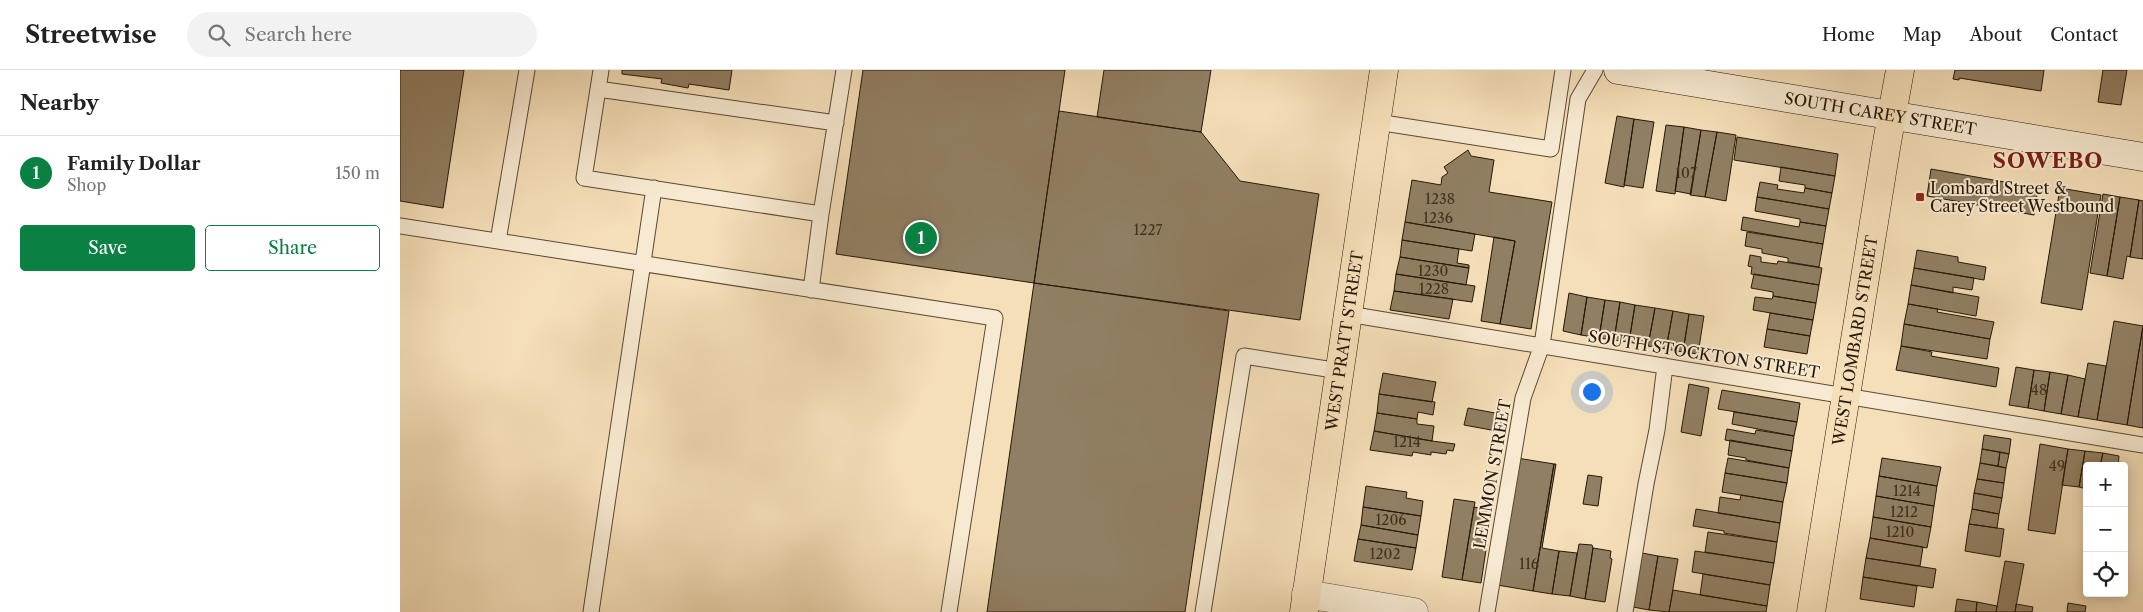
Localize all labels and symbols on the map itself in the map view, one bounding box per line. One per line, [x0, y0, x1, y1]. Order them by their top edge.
street label: SOUTH CAREY STREET [1783, 88, 1978, 139]
district label: SOWEBO [1993, 148, 2103, 173]
house number: 107 [1675, 164, 1697, 182]
place label: Lombard Street & Carey Street Westbound [1930, 178, 2115, 216]
house number: 1238 [1425, 190, 1455, 208]
marker: Lombard Street & Carey Street Westbound [1914, 191, 1926, 203]
house number: 1236 [1423, 209, 1453, 227]
pin: 1 [905, 219, 937, 257]
house number: 1227 [1134, 221, 1163, 239]
street label: WEST LOMBARD STREET [1828, 234, 1882, 448]
street label: WEST PRATT STREET [1321, 249, 1367, 433]
house number: 1230 [1418, 262, 1448, 280]
house number: 1228 [1419, 280, 1449, 298]
street label: SOUTH STOCKTON STREET [1587, 326, 1821, 382]
your location [1579, 379, 1605, 405]
house number: 48 [2031, 381, 2047, 399]
street label: LEMMON STREET [1469, 398, 1515, 550]
house number: 1214 [1393, 433, 1421, 451]
house number: 49 [2049, 457, 2065, 475]
house number: 1214 [1893, 482, 1921, 500]
house number: 1212 [1890, 503, 1918, 521]
house number: 1206 [1375, 511, 1407, 529]
house number: 1210 [1886, 523, 1914, 541]
house number: 1202 [1370, 545, 1400, 563]
house number: 116 [1519, 555, 1539, 573]

